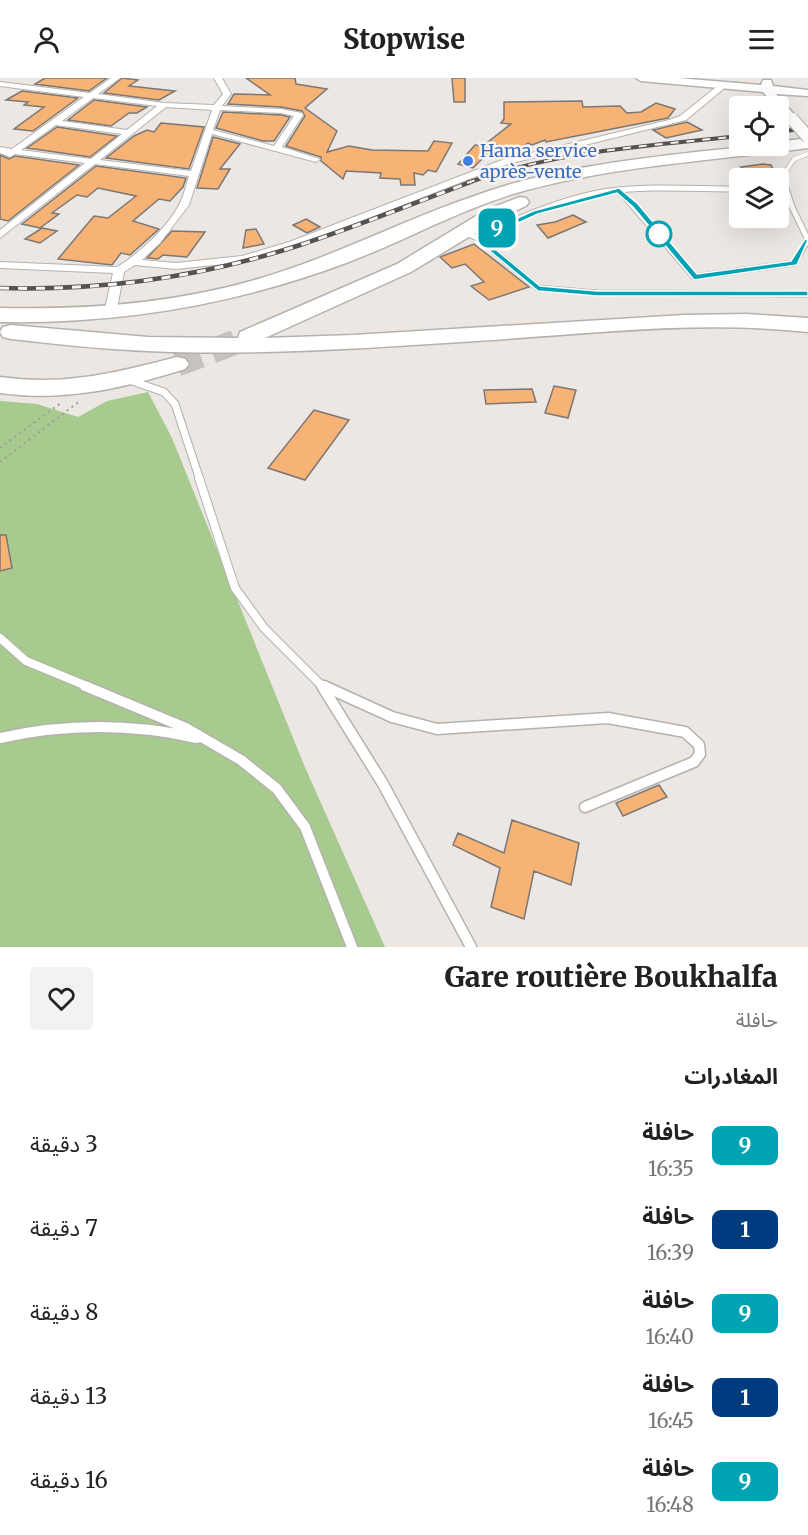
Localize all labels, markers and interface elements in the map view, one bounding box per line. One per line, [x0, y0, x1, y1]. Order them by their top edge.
text: Stopwise [343, 22, 465, 56]
icon: person [30, 23, 63, 56]
icon: menu [745, 23, 778, 56]
map controls [729, 96, 789, 228]
button: locate [729, 96, 789, 156]
place label: Hama service après-vente [480, 139, 597, 183]
marker: Hama service après-vente [461, 154, 475, 168]
button: layers [729, 168, 789, 228]
line badge: 9 [478, 208, 516, 248]
text: 9 [491, 215, 503, 242]
unlabelled marker [646, 221, 672, 247]
text: Gare routière Boukhalfa [444, 959, 778, 995]
button: heart [30, 967, 93, 1030]
text: حافلة [736, 1007, 778, 1032]
text: المغادرات [684, 1062, 778, 1090]
text: حافلة [642, 1118, 694, 1146]
text: 3 دقيقة [30, 1130, 98, 1158]
text: 9 [739, 1132, 751, 1159]
text: 16:35 [648, 1156, 694, 1181]
text: حافلة [642, 1202, 694, 1230]
text: 7 دقيقة [30, 1214, 98, 1242]
text: 1 [740, 1216, 750, 1243]
text: 16:39 [647, 1240, 694, 1265]
text: حافلة [642, 1286, 694, 1314]
text: 8 دقيقة [30, 1298, 98, 1326]
text: 9 [739, 1300, 751, 1327]
text: 16:40 [645, 1324, 694, 1349]
text: حافلة [642, 1370, 694, 1398]
text: 13 دقيقة [30, 1382, 107, 1410]
text: 1 [740, 1384, 750, 1411]
text: 16:45 [648, 1408, 694, 1433]
text: حافلة [642, 1454, 694, 1482]
text: 16 دقيقة [30, 1466, 108, 1494]
text: 9 [739, 1468, 751, 1495]
text: 16:48 [646, 1492, 694, 1517]

